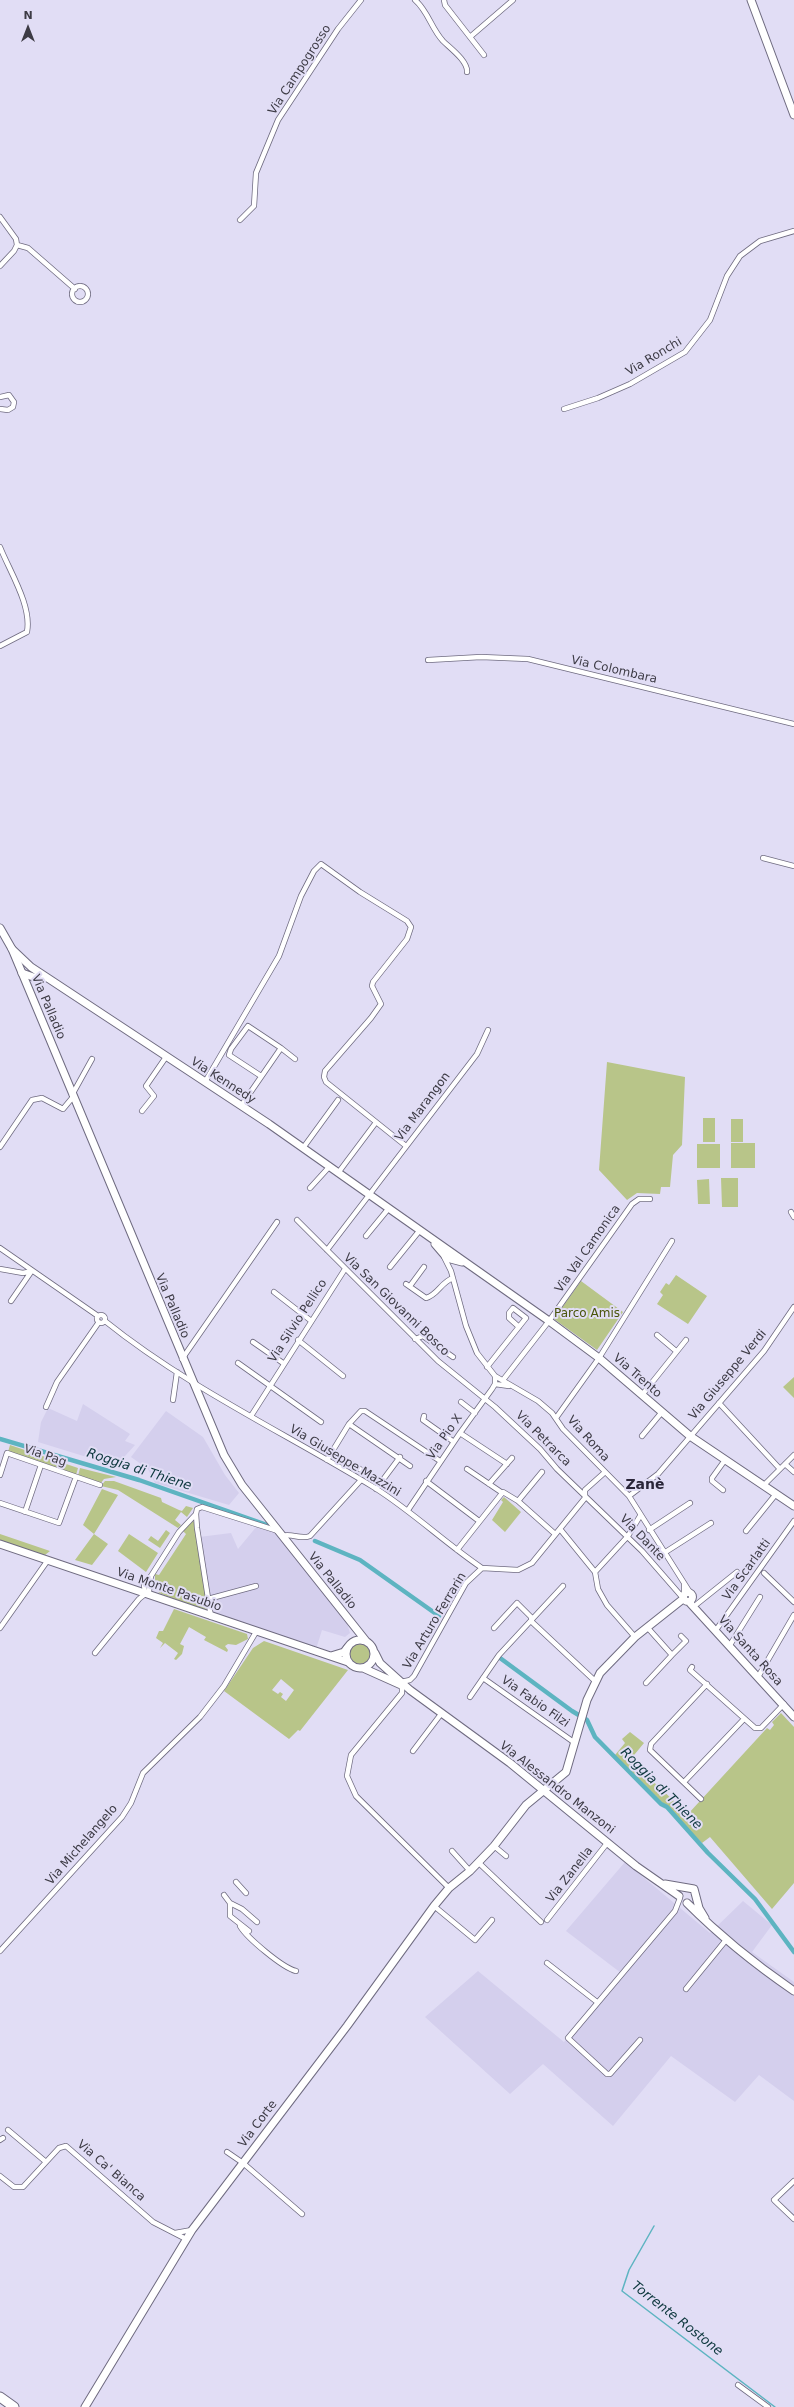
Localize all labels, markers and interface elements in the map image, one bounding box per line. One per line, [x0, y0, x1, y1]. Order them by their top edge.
north arrow [8, 8, 48, 48]
text: N [23, 9, 33, 22]
street label: Via Campogrosso [266, 22, 334, 118]
street label: Via Ronchi [623, 335, 685, 379]
street label: Via Colombara [570, 653, 658, 687]
street label: Via Palladio [28, 973, 68, 1041]
street label: Via Kennedy [188, 1055, 258, 1107]
street label: Via Marangon [392, 1070, 454, 1144]
street label: Via Val Camonica [552, 1202, 624, 1296]
street label: Via San Giovanni Bosco [340, 1251, 452, 1359]
street label: Via Palladio [152, 1272, 192, 1340]
street label: Via Silvio Pellico [266, 1277, 330, 1365]
park label: Parco Amis [554, 1307, 620, 1321]
street label: Via Giuseppe Verdi [686, 1327, 770, 1423]
street label: Via Trento [610, 1351, 664, 1401]
street label: Via Petrarca [512, 1408, 574, 1470]
street label: Via Pio X [424, 1412, 466, 1462]
street label: Via Roma [564, 1413, 612, 1465]
street label: Via Giuseppe Mazzini [287, 1422, 403, 1500]
street label: Via Pag [22, 1442, 68, 1470]
water label: Roggia di Thiene [85, 1446, 193, 1494]
district label: Zanè [625, 1477, 665, 1493]
street label: Via Dante [616, 1512, 668, 1564]
street label: Via Scarlatti [720, 1536, 774, 1604]
street label: Via Palladio [305, 1550, 359, 1612]
street label: Via Monte Pasubio [115, 1565, 223, 1615]
street label: Via Arturo Ferrarin [400, 1570, 470, 1672]
street label: Via Santa Rosa [715, 1613, 785, 1689]
street label: Via Fabio Filzi [498, 1673, 572, 1731]
street label: Via Alessandro Manzoni [497, 1739, 617, 1837]
water label: Roggia di Thiene [617, 1745, 705, 1833]
street label: Via Michelangelo [43, 1802, 121, 1888]
street label: Via Zanella [544, 1844, 596, 1906]
street label: Via Corte [236, 2098, 280, 2150]
street label: Via Ca' Bianca [74, 2137, 148, 2205]
water label: Torrente Rostone [628, 2279, 726, 2359]

